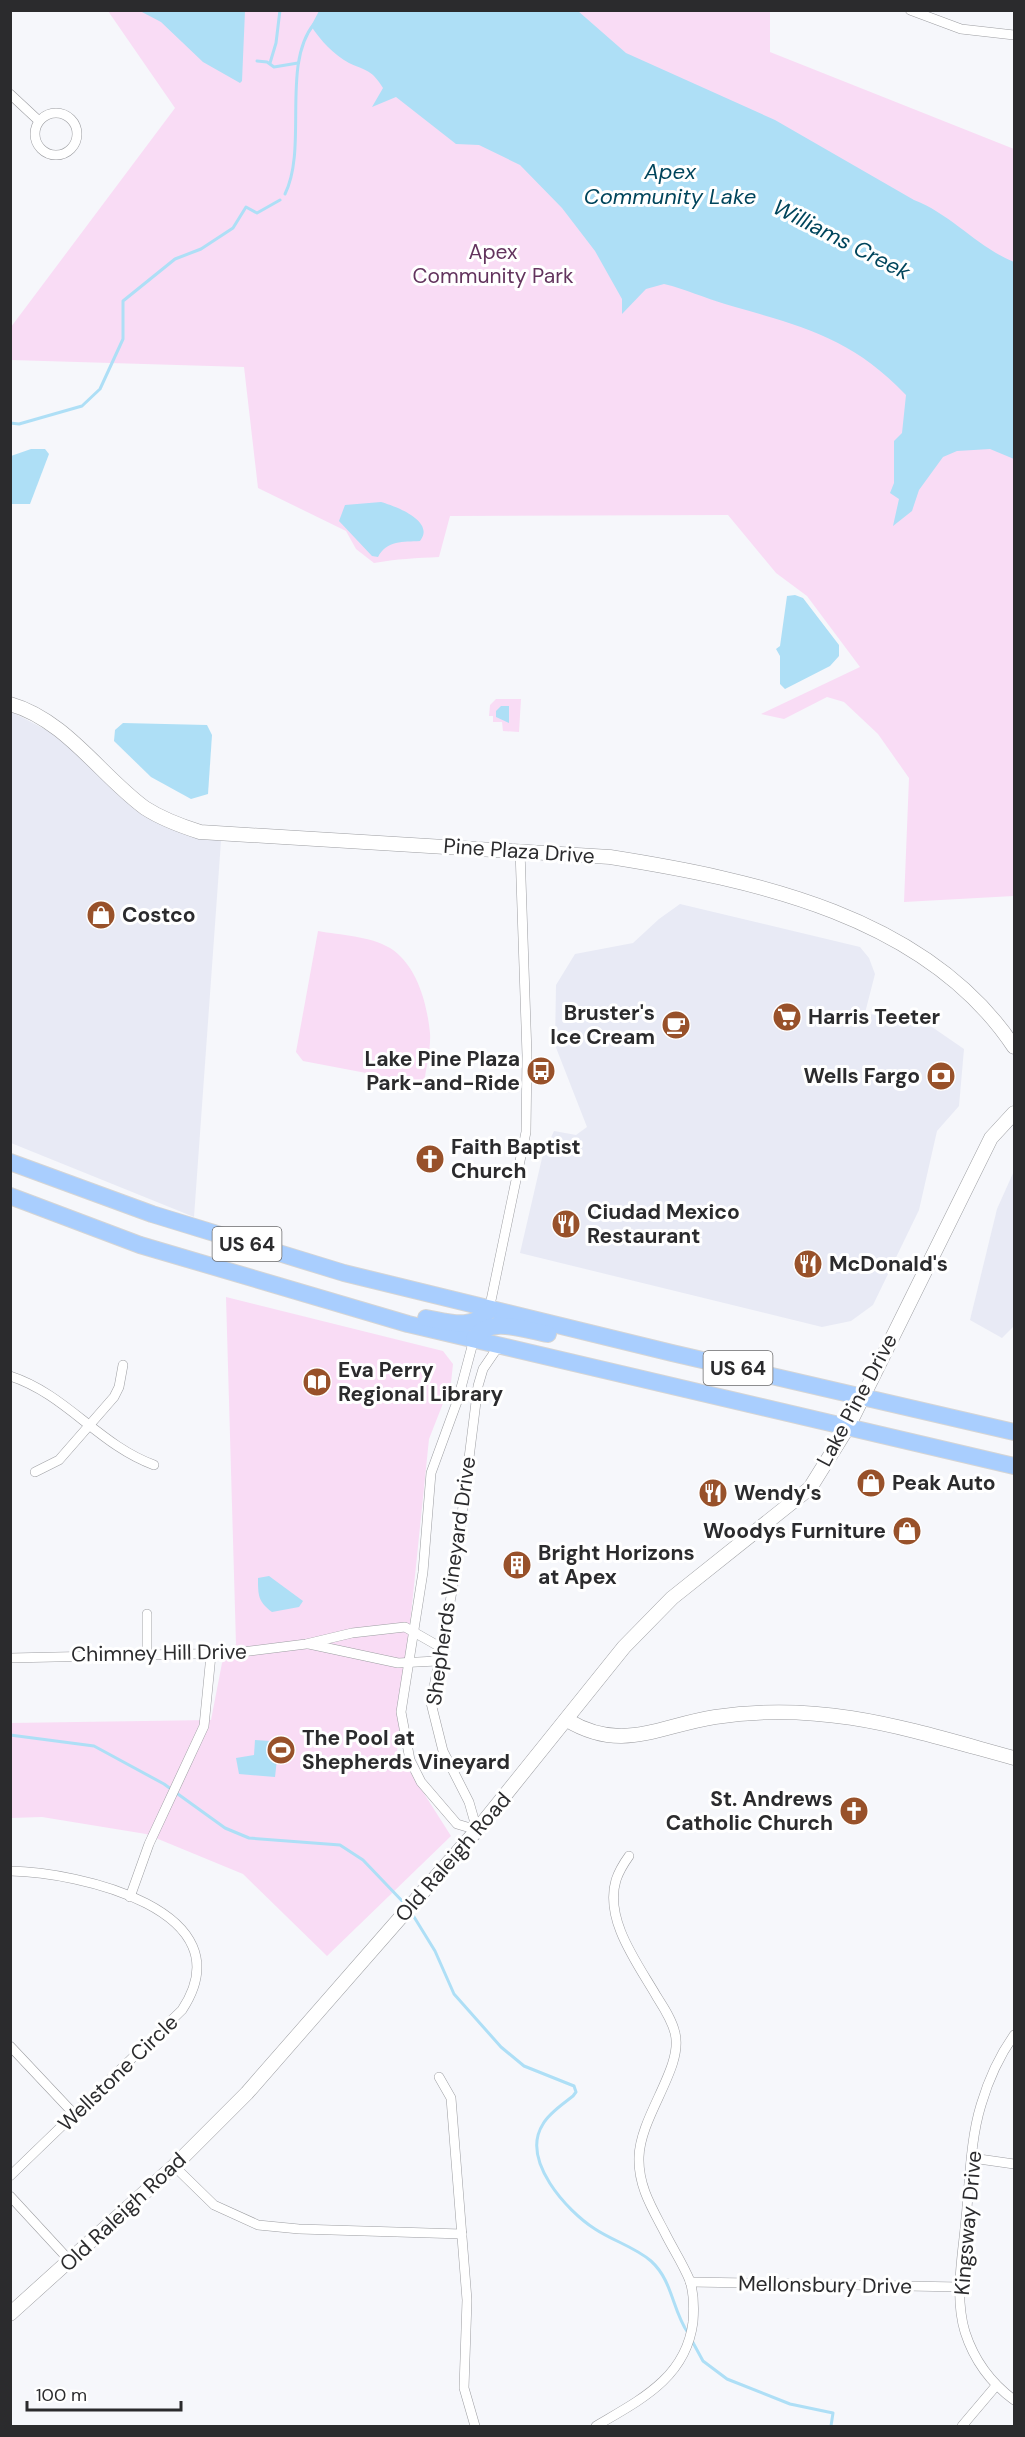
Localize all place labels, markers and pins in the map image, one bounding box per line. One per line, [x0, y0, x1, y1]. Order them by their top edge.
shop icon: Costco [85, 899, 117, 931]
place label: Costco [122, 901, 196, 929]
place label: Bruster's Ice Cream [550, 999, 655, 1051]
supermarket icon: Harris Teeter [771, 1001, 803, 1033]
place label: Harris Teeter [808, 1003, 941, 1031]
cafe icon: Bruster's Ice Cream [660, 1009, 692, 1041]
place label: Lake Pine Plaza Park-and-Ride [365, 1045, 520, 1097]
bus stop icon: Lake Pine Plaza Park-and-Ride [525, 1055, 557, 1087]
bank icon: Wells Fargo [925, 1060, 957, 1092]
place label: Wells Fargo [803, 1062, 920, 1090]
place label: Faith Baptist Church [451, 1133, 581, 1185]
church icon: Faith Baptist Church [414, 1143, 446, 1175]
place label: Ciudad Mexico Restaurant [587, 1198, 740, 1250]
restaurant icon: Ciudad Mexico Restaurant [550, 1208, 582, 1240]
restaurant icon: McDonald's [792, 1248, 824, 1280]
place label: McDonald's [829, 1250, 948, 1278]
place label: Eva Perry Regional Library [338, 1356, 504, 1408]
library icon: Eva Perry Regional Library [301, 1366, 333, 1398]
shop icon: Peak Auto [855, 1467, 887, 1499]
place label: Peak Auto [892, 1469, 996, 1497]
restaurant icon: Wendy's [697, 1477, 729, 1509]
place label: Wendy's [734, 1479, 822, 1507]
shop icon: Woodys Furniture [891, 1515, 923, 1547]
place label: Woodys Furniture [703, 1517, 886, 1545]
place label: Bright Horizons at Apex [538, 1539, 695, 1591]
building icon: Bright Horizons at Apex [501, 1549, 533, 1581]
place label: The Pool at Shepherds Vineyard [302, 1724, 510, 1776]
sports icon: The Pool at Shepherds Vineyard [265, 1734, 297, 1766]
place label: St. Andrews Catholic Church [666, 1785, 833, 1837]
church icon: St. Andrews Catholic Church [838, 1795, 870, 1827]

